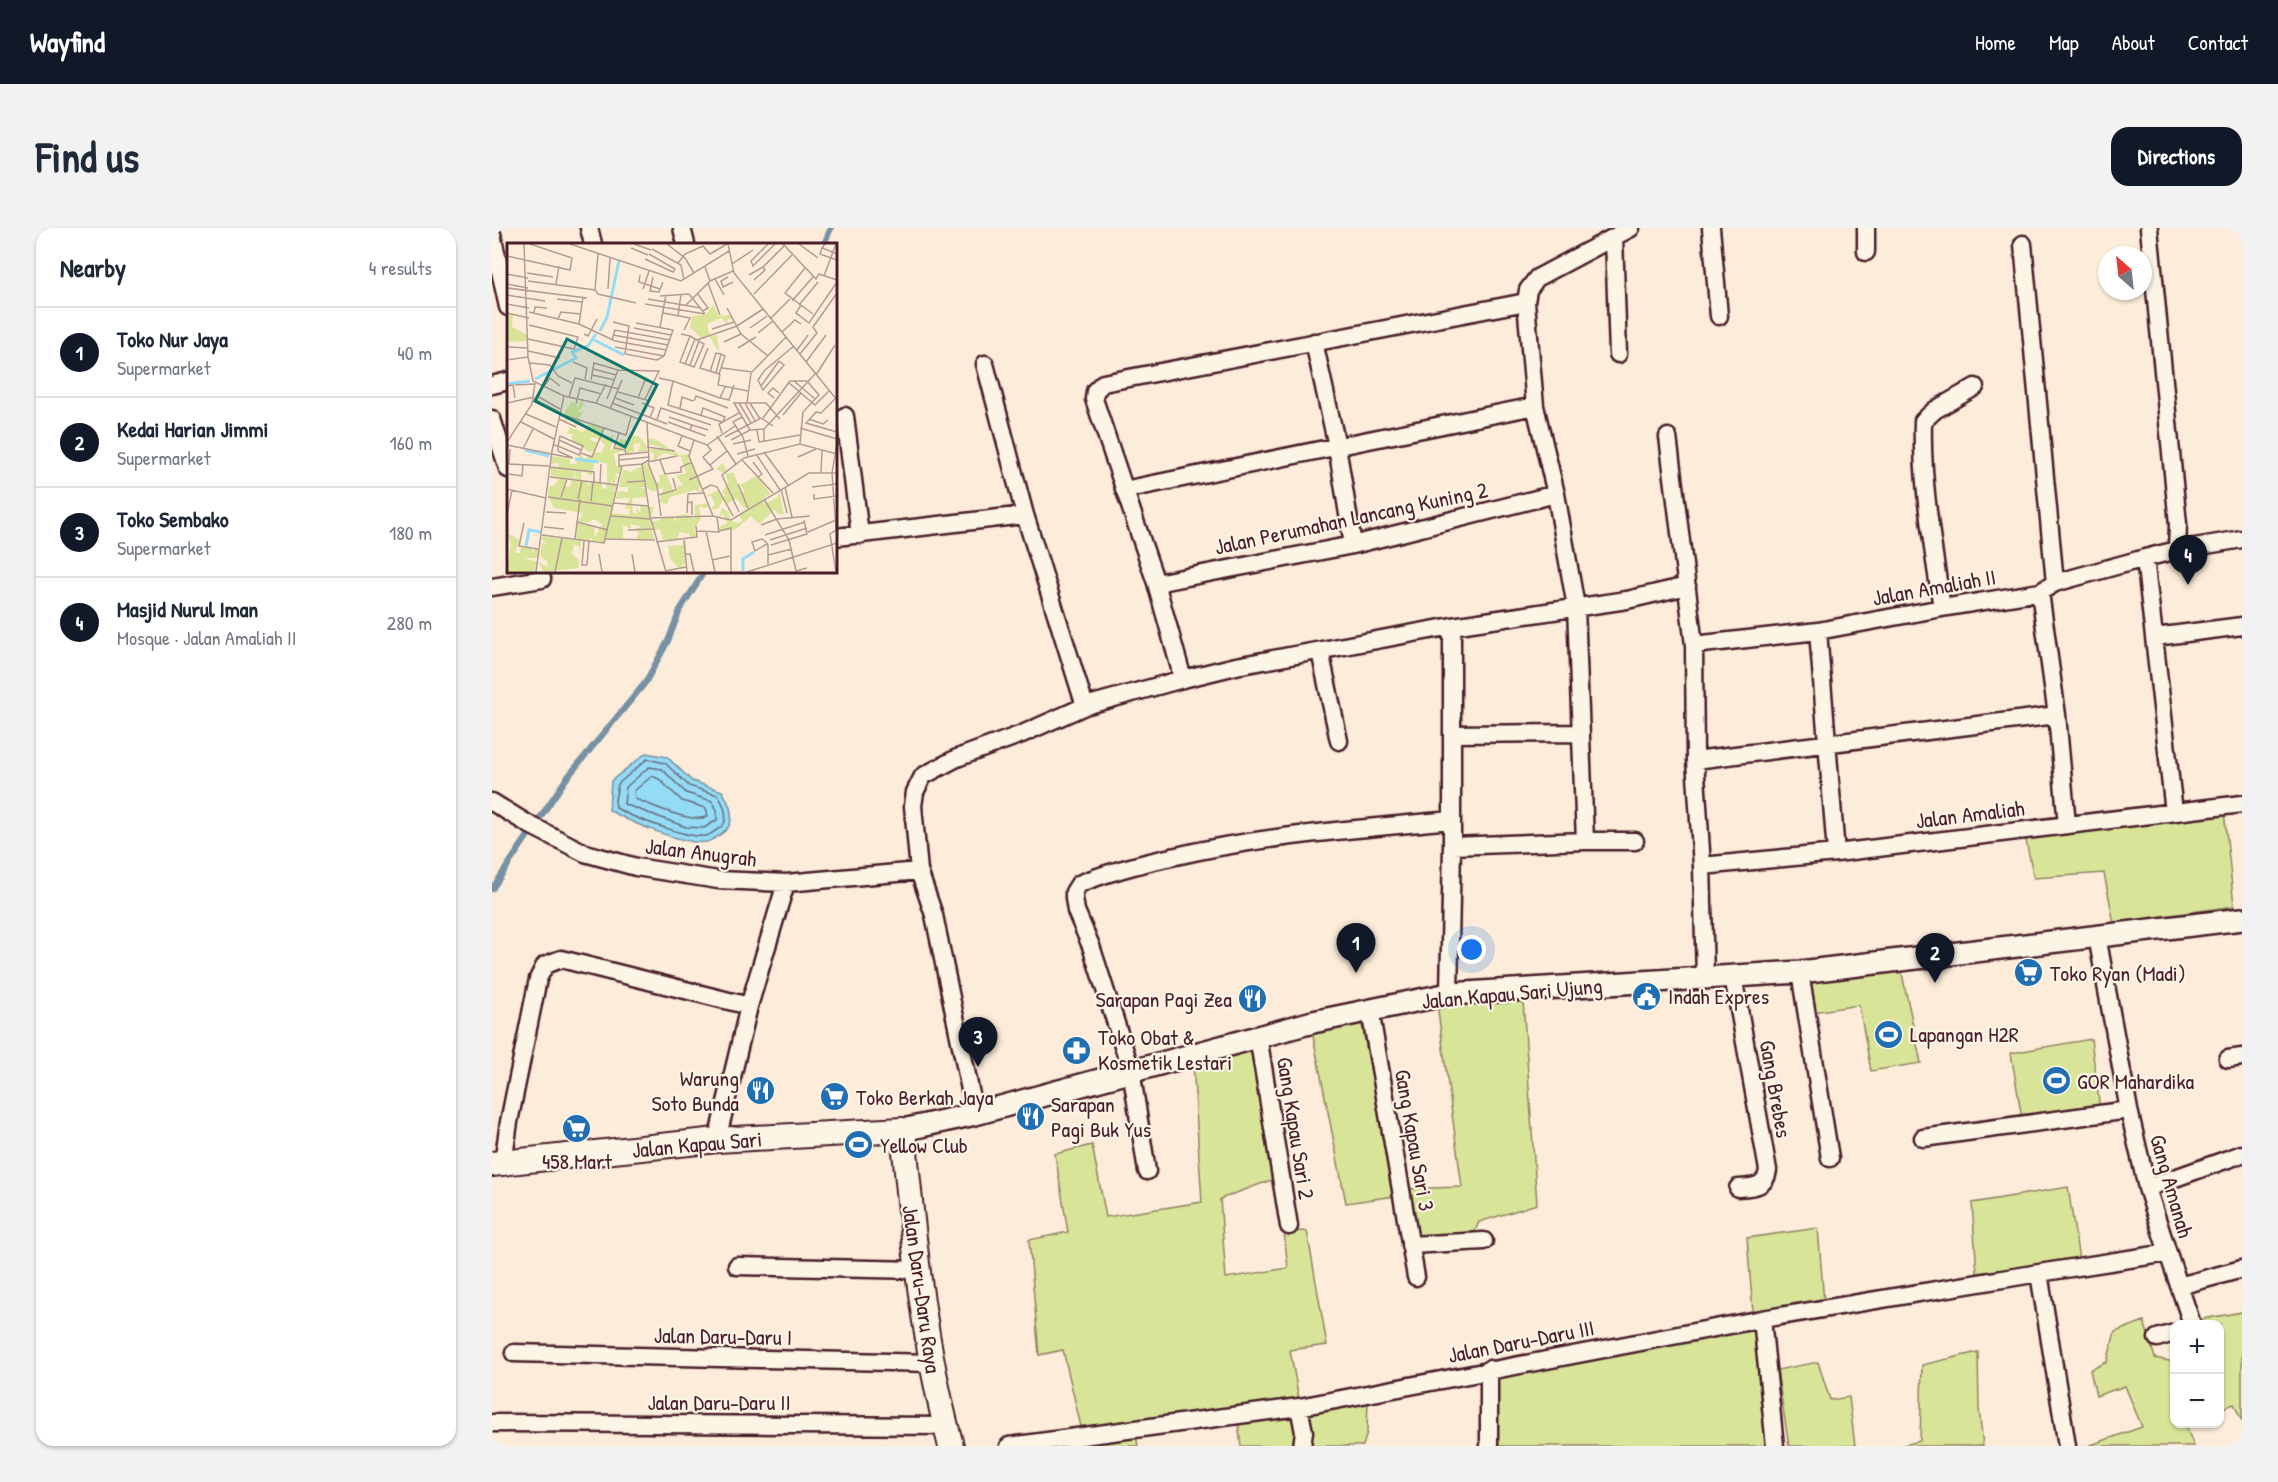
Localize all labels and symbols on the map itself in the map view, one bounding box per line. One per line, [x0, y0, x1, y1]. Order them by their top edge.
inset map [507, 243, 837, 573]
north arrow [2098, 246, 2152, 300]
street label: Jalan Perumahan Lancang Kuning 2 [1212, 474, 1491, 562]
pin: 4 [2168, 536, 2208, 585]
street label: Jalan Amaliah II [1870, 561, 1998, 613]
street label: Jalan Amaliah [1914, 792, 2026, 836]
street label: Jalan Anugrah [644, 830, 758, 874]
pin: 1 [1336, 924, 1376, 973]
pin: 2 [1916, 934, 1954, 983]
your location [1457, 935, 1486, 964]
supermarket icon: Toko Ryan (Madi) [2013, 957, 2045, 989]
place label: Toko Ryan (Madi) [2050, 958, 2186, 988]
street label: Jalan Kapau Sari Ujung [1420, 970, 1604, 1016]
public building icon: Indah Expres [1631, 980, 1663, 1012]
place label: Indah Expres [1668, 981, 1769, 1011]
restaurant icon: Sarapan Pagi Zea [1237, 983, 1269, 1015]
place label: Sarapan Pagi Zea [1096, 984, 1232, 1014]
pin: 3 [958, 1018, 998, 1067]
sports icon: Lapangan H2R [1873, 1018, 1905, 1050]
place label: Lapangan H2R [1910, 1019, 2019, 1049]
place label: Toko Obat & Kosmetik Lestari [1098, 1022, 1232, 1077]
pharmacy icon: Toko Obat & Kosmetik Lestari [1061, 1034, 1093, 1066]
street label: Gang Brebes [1753, 1038, 1799, 1140]
street label: Gang Kapau Sari 2 [1270, 1055, 1322, 1202]
place label: Warung Soto Bunda [651, 1063, 739, 1118]
sports icon: GOR Mahardika [2040, 1065, 2072, 1097]
place label: GOR Mahardika [2077, 1066, 2195, 1096]
street label: Gang Kapau Sari 3 [1388, 1067, 1442, 1213]
restaurant icon: Warung Soto Bunda [744, 1075, 776, 1107]
supermarket icon: Toko Berkah Jaya [819, 1081, 851, 1113]
place label: Toko Berkah Jaya [856, 1082, 994, 1112]
place label: Sarapan Pagi Buk Yus [1051, 1089, 1151, 1144]
restaurant icon: Sarapan Pagi Buk Yus [1014, 1101, 1046, 1133]
supermarket icon: 458 Mart [561, 1113, 593, 1145]
street label: Jalan Kapau Sari [631, 1123, 763, 1165]
sports icon: Yellow Club [843, 1129, 875, 1161]
place label: Yellow Club [880, 1130, 968, 1160]
street label: Gang Amanah [2143, 1131, 2201, 1241]
place label: 458 Mart [542, 1146, 612, 1176]
street label: Jalan Daru-Daru Raya [895, 1203, 949, 1375]
street label: Jalan Daru-Daru III [1445, 1312, 1597, 1370]
street label: Jalan Daru-Daru I [654, 1320, 792, 1352]
street label: Jalan Daru-Daru II [647, 1387, 791, 1417]

